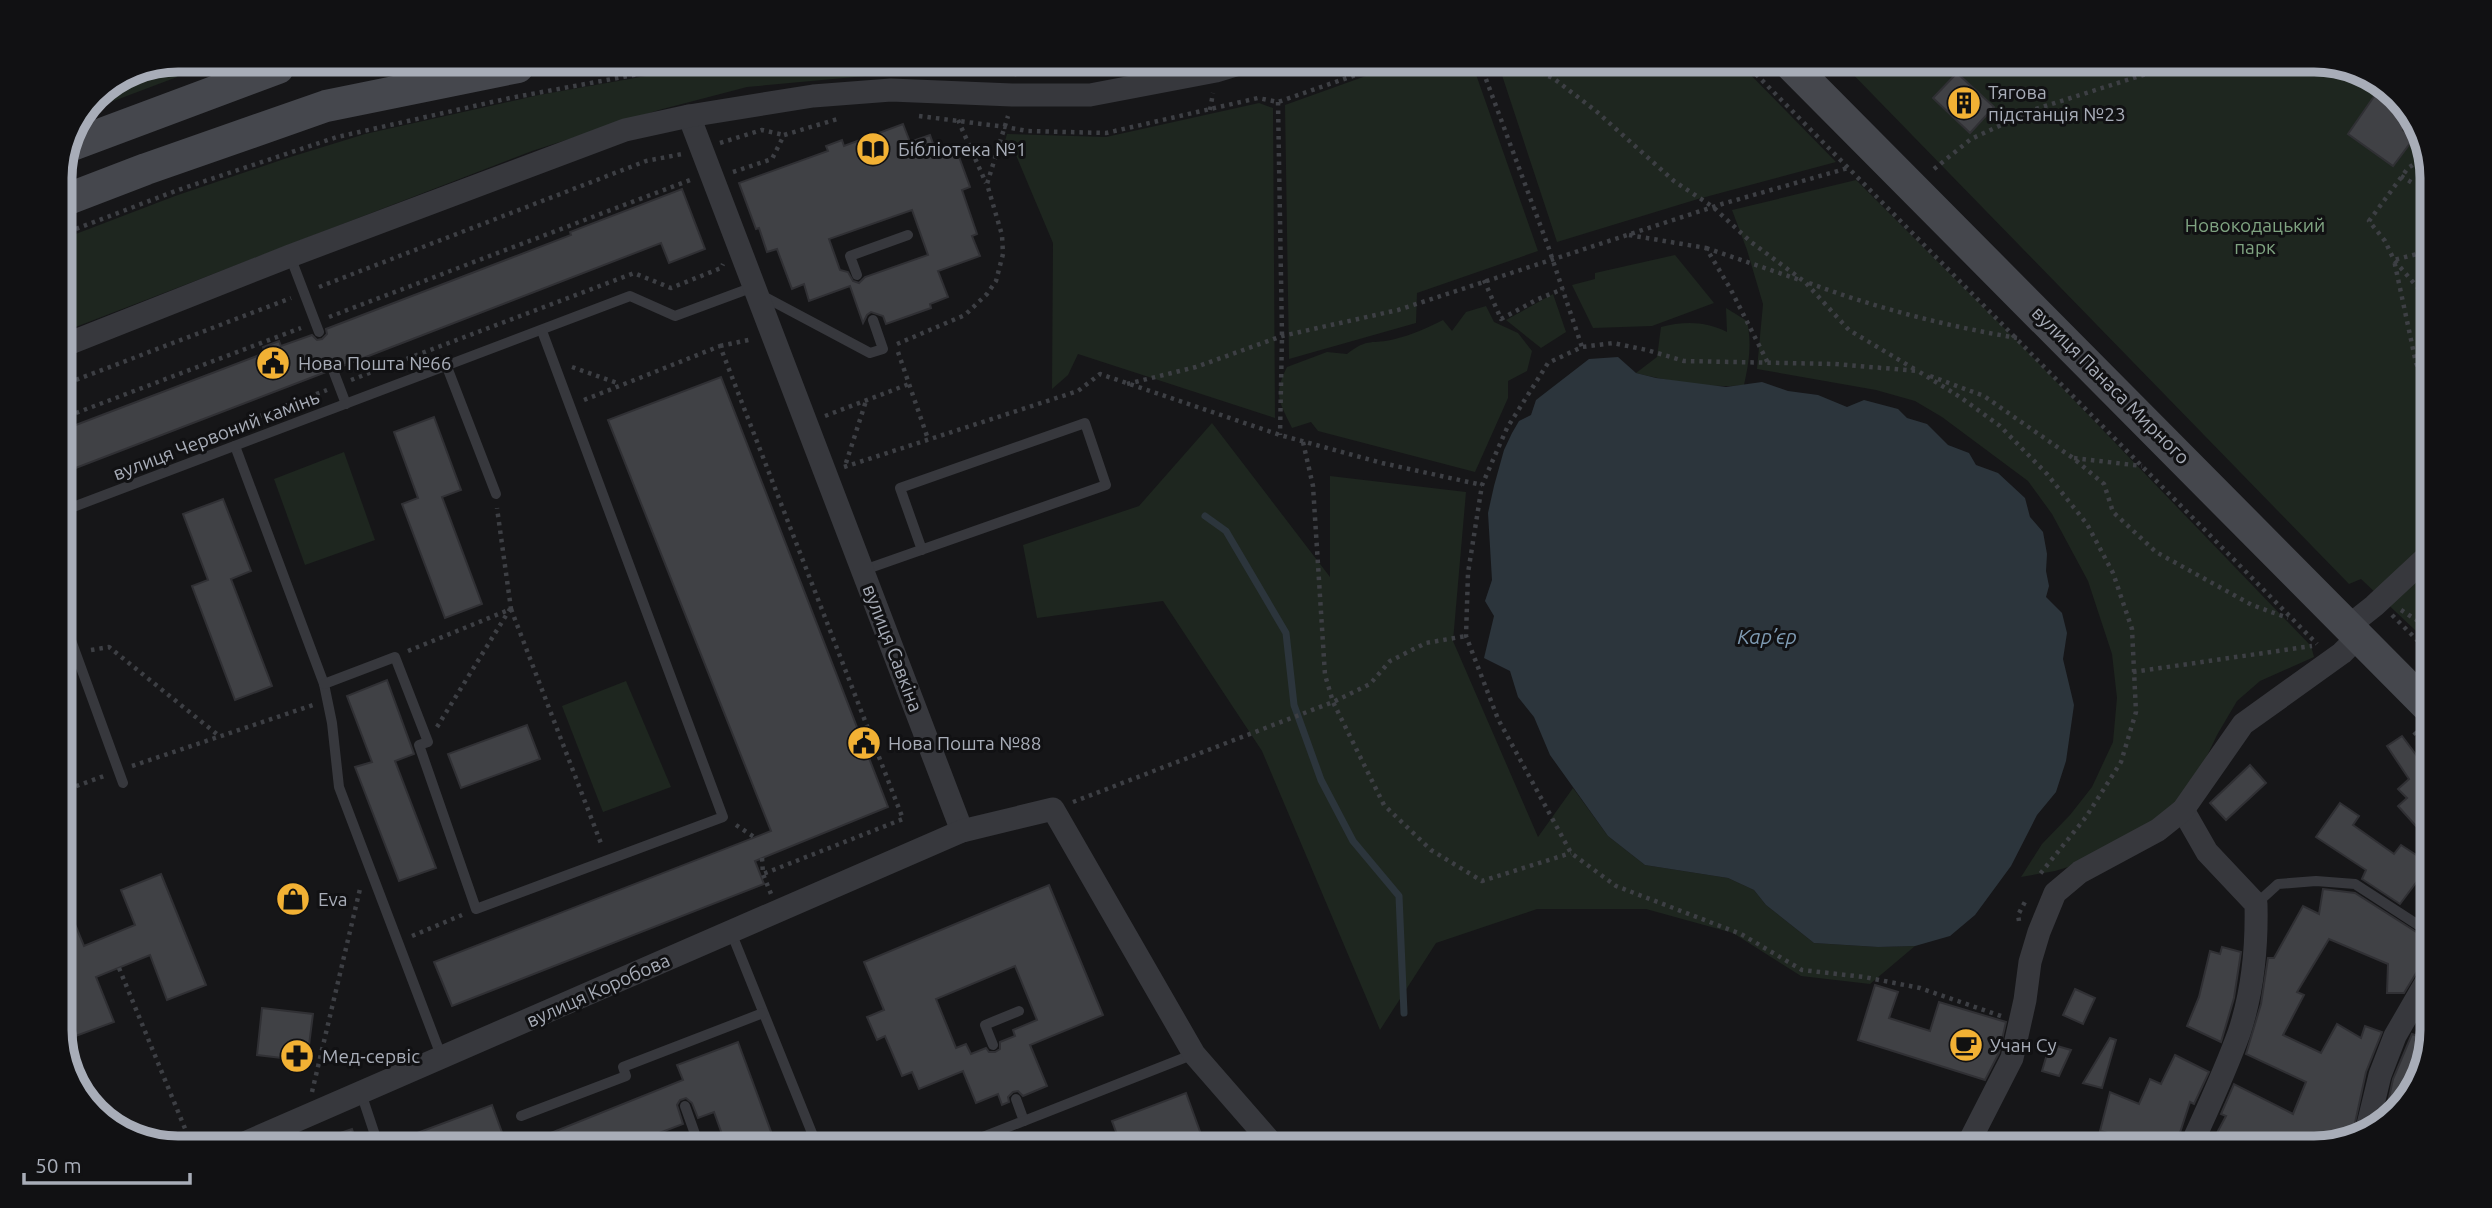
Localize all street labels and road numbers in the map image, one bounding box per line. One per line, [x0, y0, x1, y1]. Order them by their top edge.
street label: вулиця Панаса Мирного [2028, 302, 2194, 468]
street label: вулиця Червоний камінь [110, 385, 322, 485]
street label: вулиця Савкіна [859, 581, 927, 715]
street label: вулиця Коробова [523, 949, 673, 1031]

